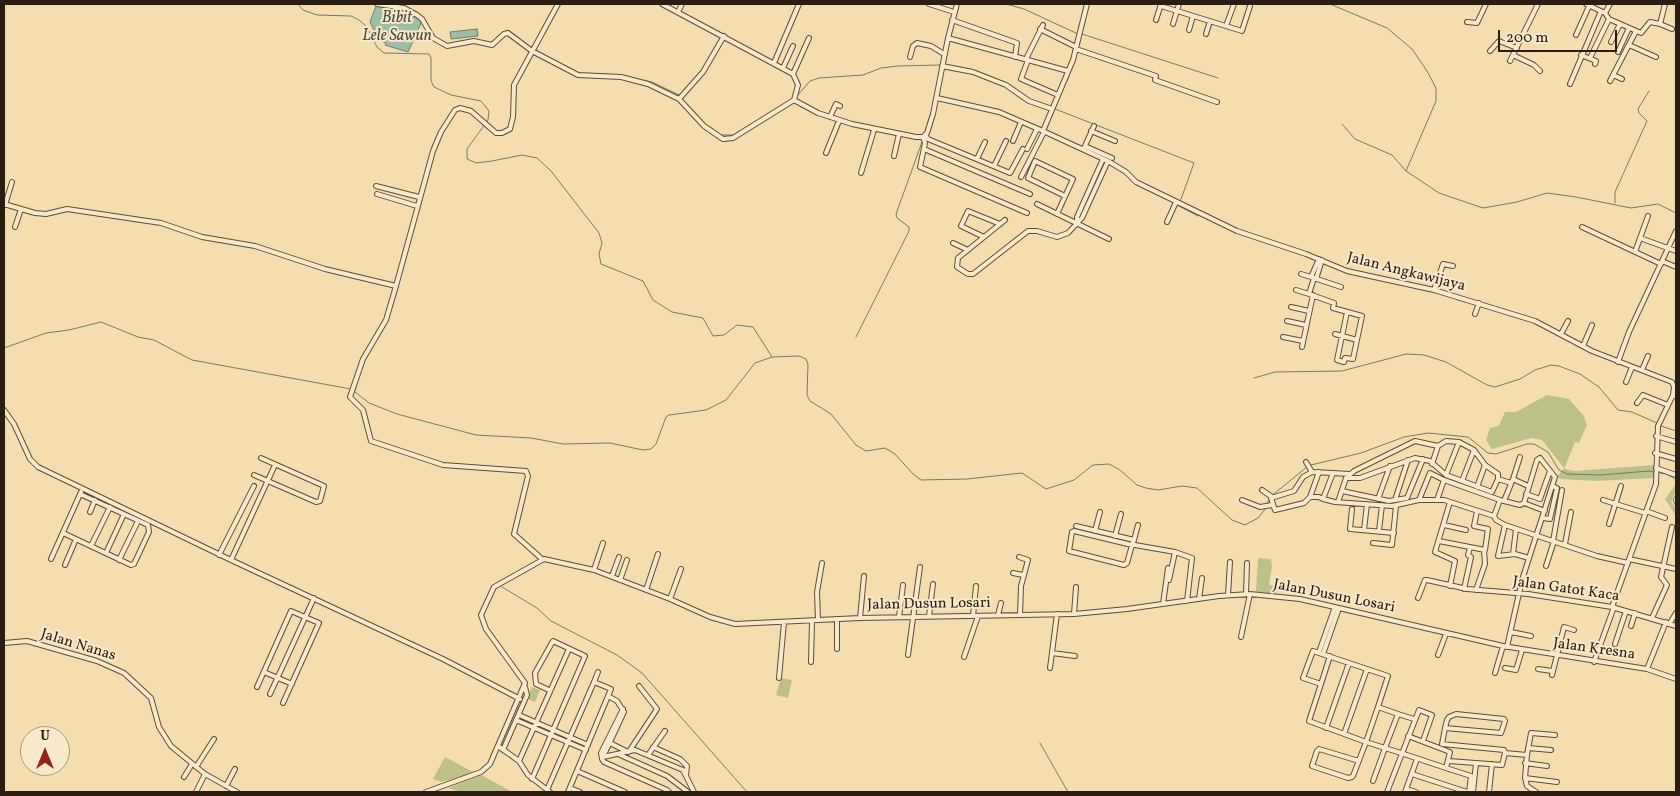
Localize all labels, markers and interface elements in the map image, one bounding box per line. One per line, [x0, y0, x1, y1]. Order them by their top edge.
water label: Bibit Lele Sawun [362, 9, 432, 47]
scale bar [1500, 20, 1619, 52]
text: 200 m [1506, 28, 1549, 49]
street label: Jalan Angkawijaya [1345, 250, 1467, 296]
street label: Jalan Gatot Kaca [1511, 574, 1621, 606]
street label: Jalan Dusun Losari [1272, 576, 1396, 618]
street label: Jalan Dusun Losari [867, 595, 991, 615]
street label: Jalan Nanas [38, 626, 118, 666]
street label: Jalan Kresna [1552, 635, 1636, 665]
north arrow [20, 726, 70, 776]
text: U [40, 727, 50, 746]

